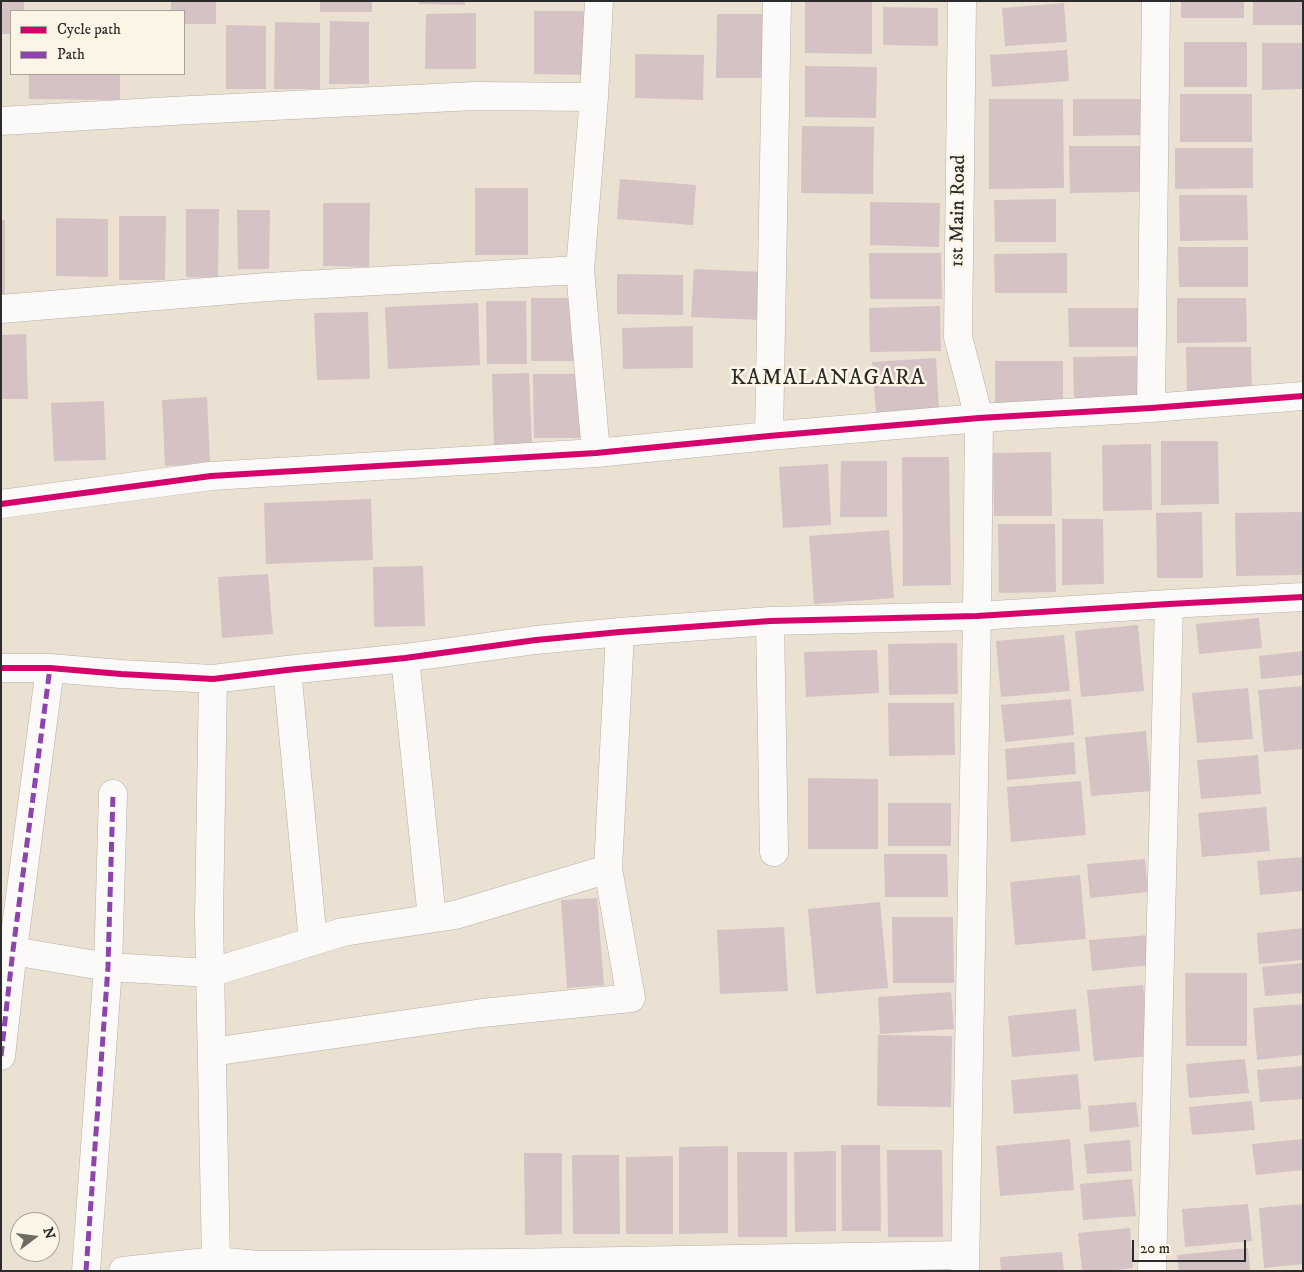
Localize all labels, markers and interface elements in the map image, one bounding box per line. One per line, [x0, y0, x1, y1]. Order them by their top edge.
legend [10, 10, 185, 75]
text: Cycle path [57, 20, 121, 39]
text: Path [57, 45, 85, 64]
street label: 1st Main Road [946, 154, 972, 268]
district label: KAMALANAGARA [729, 366, 927, 392]
north arrow [10, 1212, 60, 1262]
text: N [38, 1225, 59, 1241]
scale bar [1134, 1230, 1248, 1262]
text: 20 m [1140, 1239, 1170, 1258]

